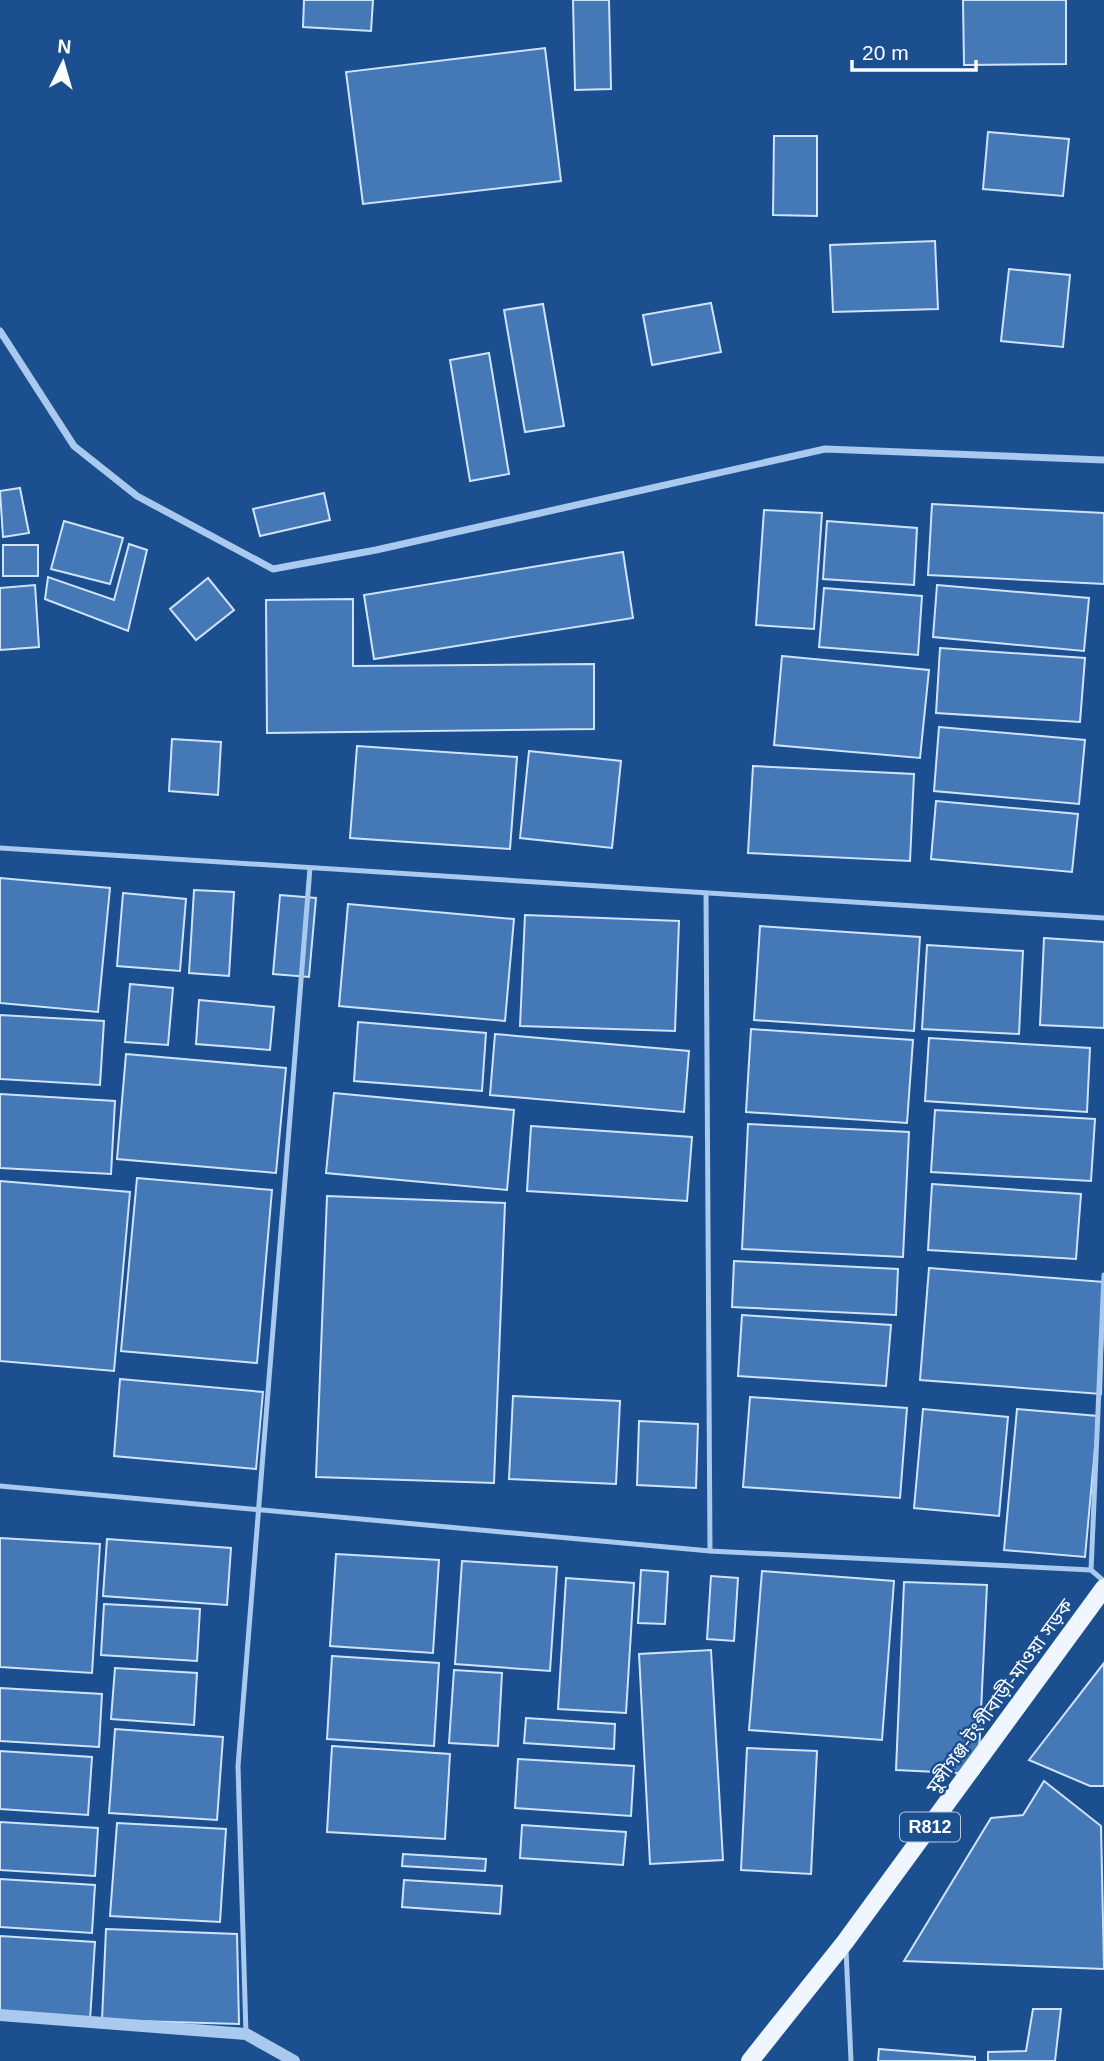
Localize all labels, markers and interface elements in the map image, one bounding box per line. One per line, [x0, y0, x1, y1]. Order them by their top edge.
north arrow [28, 28, 98, 98]
scale bar [852, 28, 976, 72]
text: N [57, 36, 72, 58]
text: 20 m [862, 41, 909, 64]
street label: মুন্সীগঞ্জ-টংগীবাড়ী-মাওয়া সড়ক [921, 1594, 1078, 1799]
road number: R812 [900, 1812, 960, 1842]

